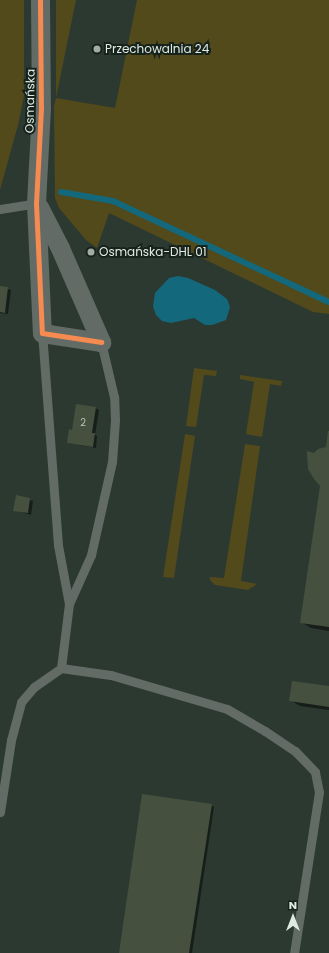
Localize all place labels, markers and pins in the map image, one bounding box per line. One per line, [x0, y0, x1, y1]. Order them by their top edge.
place label: Przechowalnia 24 [105, 42, 209, 56]
marker: Przechowalnia 24 [92, 44, 102, 54]
place label: Osmańska-DHL 01 [99, 245, 207, 259]
marker: Osmańska-DHL 01 [86, 247, 96, 257]

